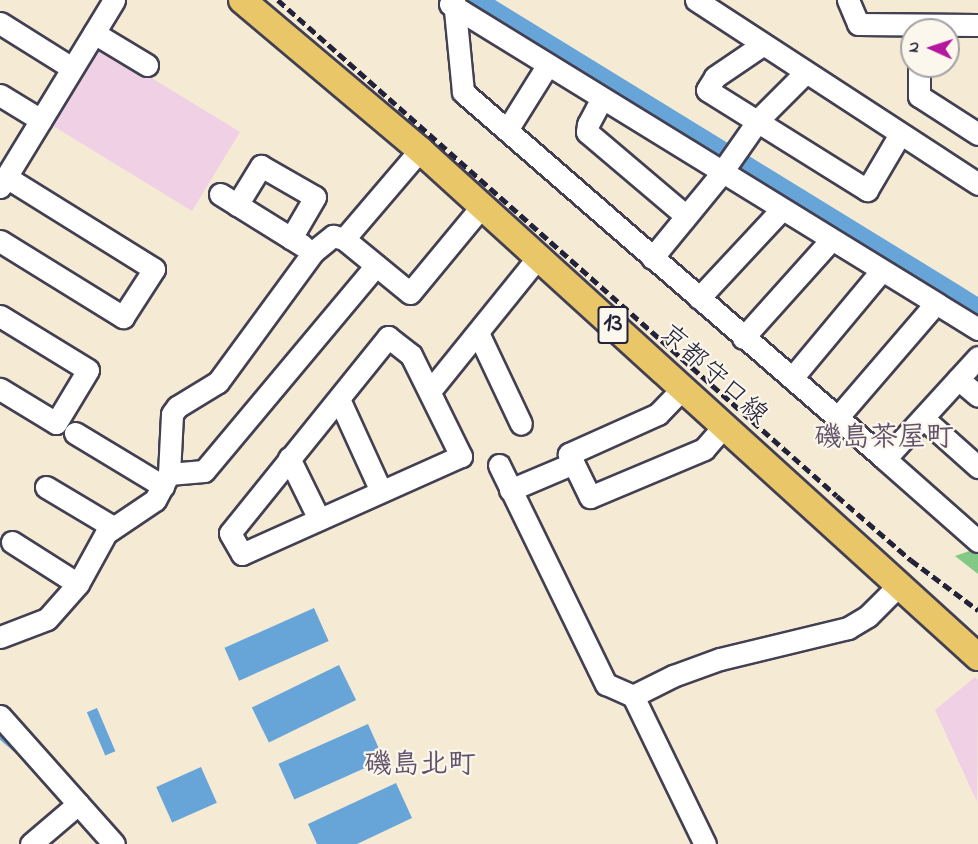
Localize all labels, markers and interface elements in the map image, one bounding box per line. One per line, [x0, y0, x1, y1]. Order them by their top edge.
north arrow [900, 18, 960, 78]
text: N [902, 41, 926, 53]
road number: 13 [596, 302, 630, 348]
street label: 京都守口線 [652, 318, 774, 432]
district label: 磯島茶屋町 [814, 422, 954, 456]
district label: 磯島北町 [364, 749, 476, 783]

